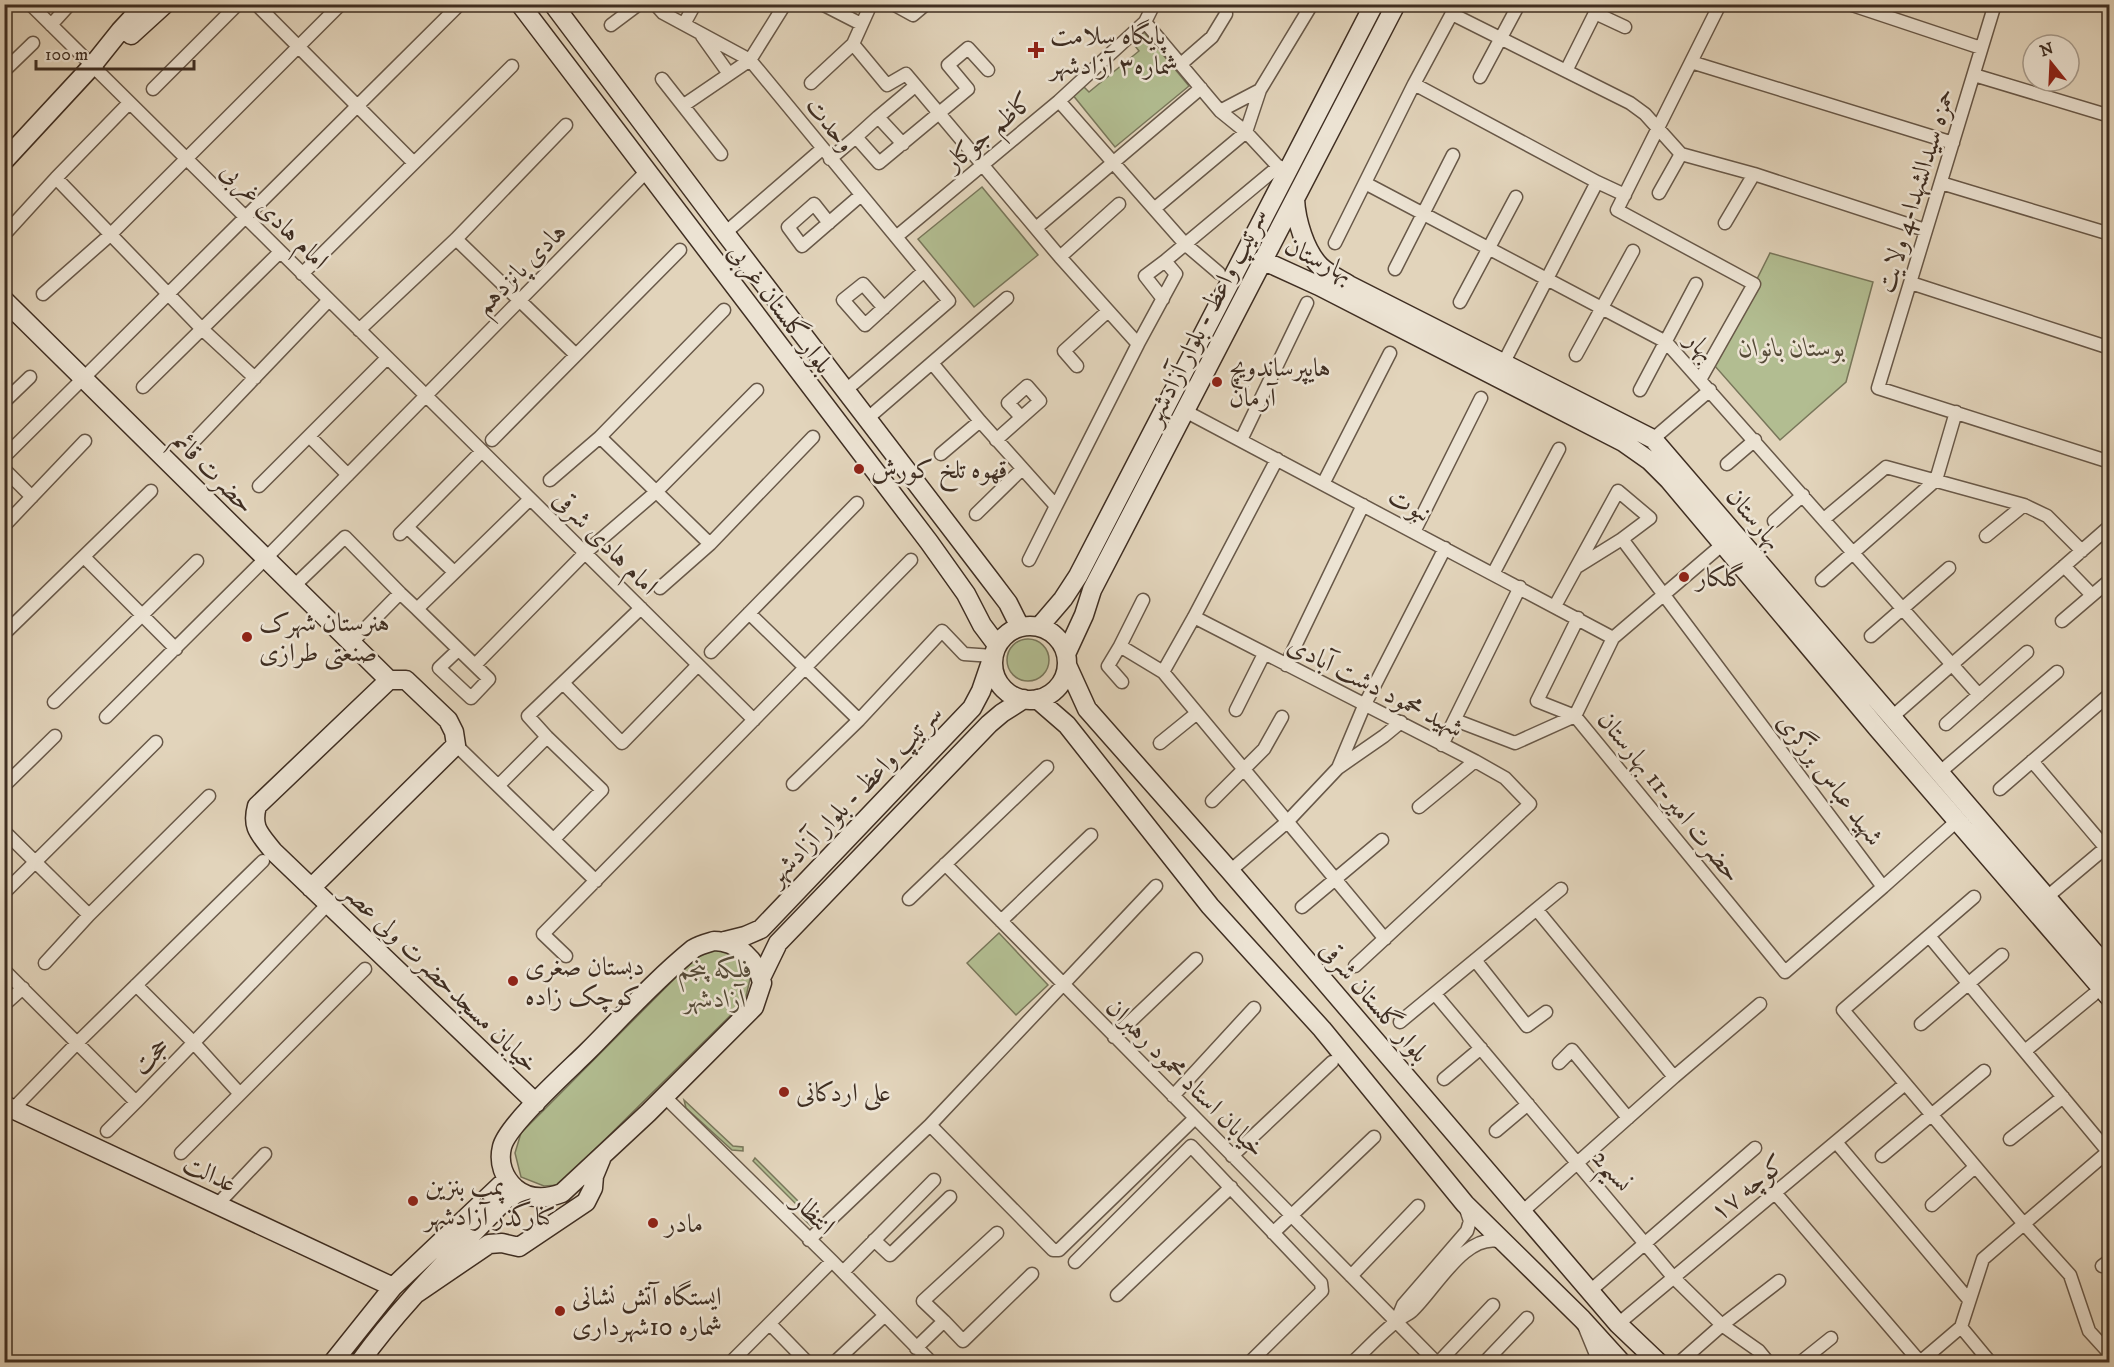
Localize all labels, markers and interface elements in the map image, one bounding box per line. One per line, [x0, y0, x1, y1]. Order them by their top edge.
place label: پایگاه سلامت شماره۳ آزادشهر [1047, 19, 1178, 83]
scale bar [36, 33, 194, 71]
north arrow [2021, 33, 2081, 93]
text: N [2037, 38, 2056, 61]
marker: پایگاه سلامت شماره۳ آزادشهر [1027, 41, 1045, 59]
text: 100 m [45, 44, 88, 66]
street label: حمزه سیدالشهدا-4 ولایت [1870, 84, 1963, 297]
street label: کاظم جوکار [935, 85, 1045, 186]
street label: وحدت [797, 90, 862, 160]
street label: امام هادی غربی [209, 155, 335, 281]
street label: سرتیپ واعظ - بلوار آزادشهر [1136, 203, 1276, 434]
street label: هادی پانزدهم [468, 216, 579, 327]
street label: بهارستان [1279, 230, 1358, 291]
street label: بلوار گلستان غربی [719, 237, 840, 381]
street label: بهار [1676, 323, 1722, 369]
park label: بوستان بانوان [1739, 332, 1845, 365]
place label: هایپرساندویچ آرمان [1229, 352, 1331, 415]
marker: هایپرساندویچ آرمان [1210, 375, 1224, 389]
street label: حضرت قائم [161, 425, 261, 525]
place label: قهوه تلخ کورش [871, 454, 1007, 493]
marker: قهوه تلخ کورش [852, 462, 866, 476]
street label: نبوت [1382, 480, 1437, 530]
street label: بهارستان [1718, 481, 1790, 557]
street label: امام هادی شرقی [542, 483, 665, 606]
place label: گلکار [1693, 562, 1745, 595]
marker: گلکار [1677, 570, 1691, 584]
place label: هنرستان شهرک صنعتی طرازی [259, 607, 390, 671]
street label: شهید محمود دشت آبادی [1282, 629, 1469, 746]
marker: هنرستان شهرک صنعتی طرازی [240, 630, 254, 644]
street label: سرتیپ واعظ - بلوار آزادشهر [758, 698, 951, 895]
street label: حضرت امیر-11 بهارستان [1589, 704, 1748, 890]
street label: شهید عباس برزگری [1769, 706, 1892, 853]
street label: خیابان مسجدحضرت ولی عصر [333, 874, 545, 1080]
street label: بلوار گلستان شرقی [1312, 934, 1436, 1070]
place label: دبستان صغری کوچک زاده [525, 951, 644, 1014]
park label: فلکه پنجم آزادشهر [677, 953, 753, 1016]
marker: دبستان صغری کوچک زاده [506, 974, 520, 988]
street label: خیابان استاد محمود رهبران [1098, 991, 1272, 1165]
street label: حجت [125, 1030, 177, 1082]
place label: علی اردکانی [796, 1077, 891, 1111]
marker: علی اردکانی [777, 1085, 791, 1099]
street label: نسیم2 [1578, 1143, 1639, 1204]
street label: عدالت [177, 1148, 242, 1201]
street label: کوچه ۱۷ [1703, 1148, 1792, 1229]
place label: پمپ بنزین کنارگذر آزادشهر [422, 1171, 556, 1234]
street label: انتظار [782, 1184, 842, 1243]
marker: پمپ بنزین کنارگذر آزادشهر [406, 1194, 420, 1208]
place label: مادر [662, 1208, 703, 1241]
marker: مادر [646, 1216, 660, 1230]
place label: ایستگاه آتش نشانی شماره 10شهرداری [572, 1280, 723, 1344]
marker: ایستگاه آتش نشانی شماره 10شهرداری [553, 1304, 567, 1318]

